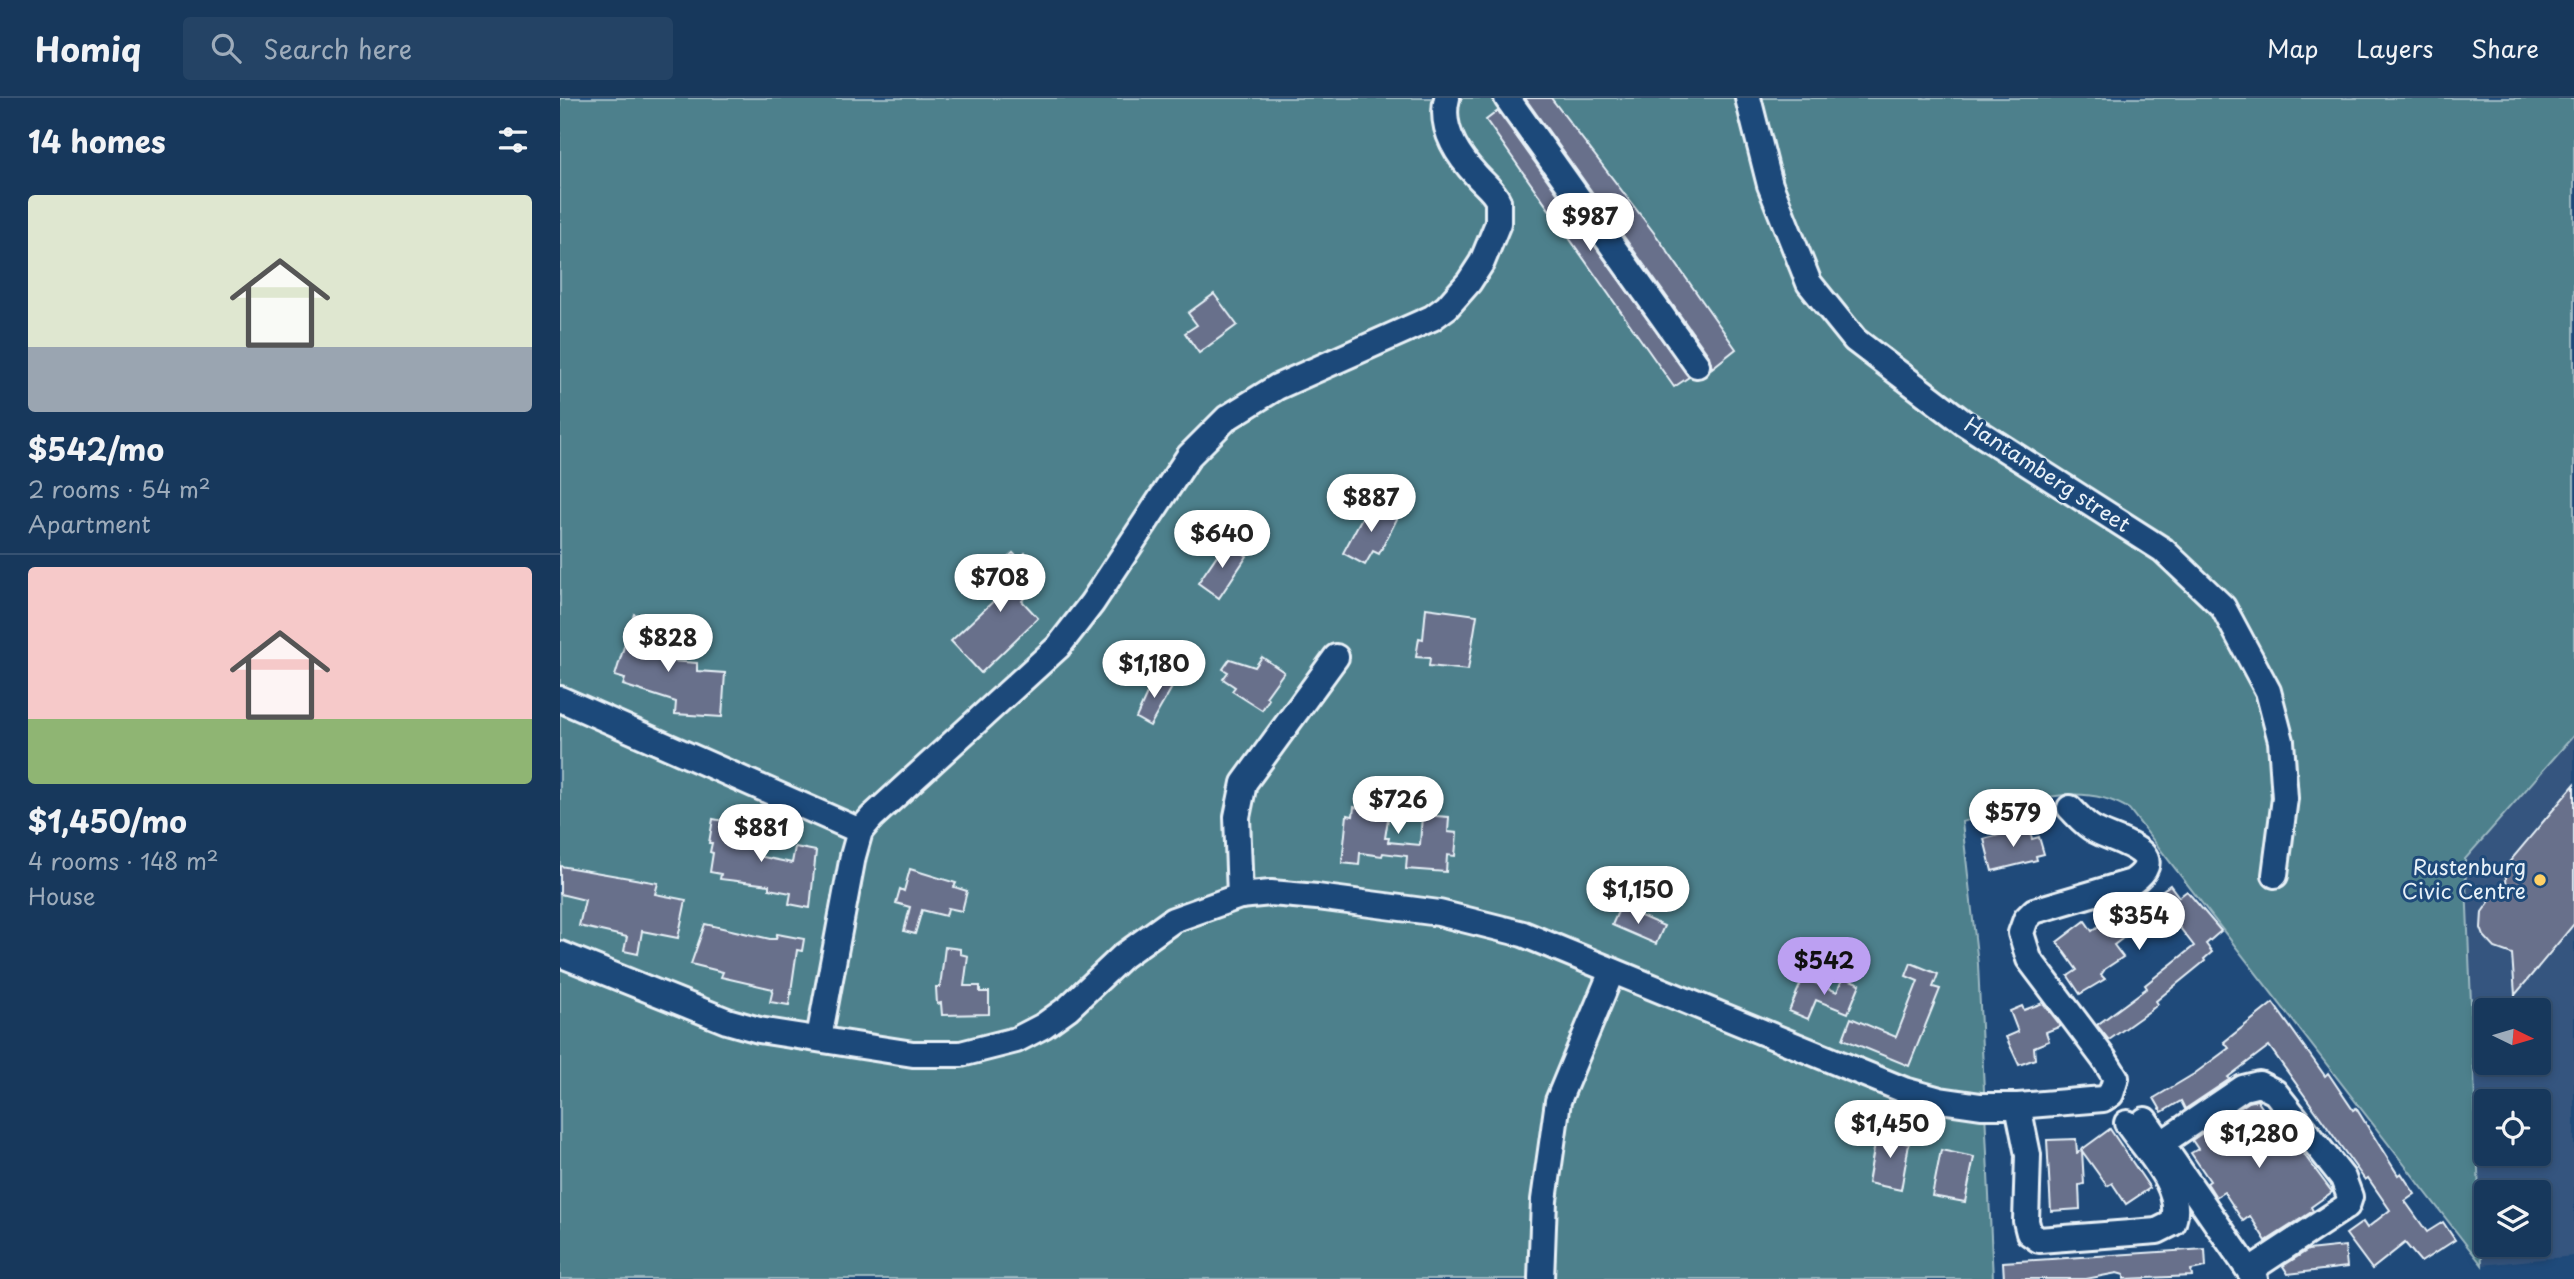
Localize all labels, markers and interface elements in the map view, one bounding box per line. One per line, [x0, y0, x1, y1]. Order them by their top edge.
search box [183, 17, 673, 80]
text: Homiq [35, 23, 141, 73]
icon: search [207, 29, 245, 67]
text: Search here [263, 29, 412, 68]
text: Map [2267, 30, 2318, 66]
text: Layers [2356, 30, 2433, 66]
text: Share [2471, 30, 2539, 66]
text: 14 homes [28, 118, 166, 163]
icon: filters [494, 121, 532, 159]
pin: $987 [1549, 194, 1631, 253]
text: $987 [1562, 198, 1618, 233]
icon: home [217, 240, 343, 366]
street label: Hantamberg street [1959, 407, 2137, 539]
text: $542/mo [28, 426, 164, 471]
text: 2 rooms · 54 m² [28, 471, 211, 506]
pin: $887 [1330, 474, 1412, 534]
text: $887 [1343, 479, 1399, 514]
text: Apartment [28, 506, 151, 541]
pin: $640 [1181, 510, 1263, 570]
text: $640 [1190, 515, 1254, 550]
pin: $708 [959, 554, 1041, 614]
text: $708 [970, 559, 1030, 594]
icon: home [217, 612, 343, 738]
pin: $828 [627, 614, 709, 674]
text: $828 [639, 619, 697, 654]
pin: $1,180 [1097, 640, 1211, 700]
text: $1,180 [1118, 645, 1190, 680]
pin: $726 [1357, 776, 1439, 836]
text: $726 [1369, 781, 1427, 816]
pin: $579 [1972, 790, 2054, 849]
text: $579 [1985, 794, 2041, 829]
text: $1,450/mo [28, 798, 187, 843]
pin: $881 [720, 804, 802, 864]
text: $881 [734, 809, 788, 844]
text: 4 rooms · 148 m² [28, 843, 219, 878]
place label: Rustenburg Civic Centre [2402, 850, 2526, 906]
pin: $1,150 [1581, 866, 1695, 926]
text: $1,150 [1602, 871, 1674, 906]
marker: Rustenburg Civic Centre [2532, 872, 2548, 888]
text: House [28, 878, 95, 913]
pin: $354 [2098, 892, 2180, 952]
text: $354 [2109, 897, 2169, 932]
pin: $542 [1783, 937, 1865, 997]
text: $542 [1794, 942, 1854, 977]
north arrow [2474, 998, 2552, 1074]
map controls [2474, 998, 2551, 1257]
button: locate [2474, 1089, 2551, 1166]
pin: $1,450 [1833, 1100, 1947, 1160]
text: $1,450 [1851, 1105, 1929, 1140]
pin: $1,280 [2202, 1110, 2316, 1170]
text: $1,280 [2220, 1115, 2298, 1150]
button: layers [2474, 1180, 2551, 1257]

